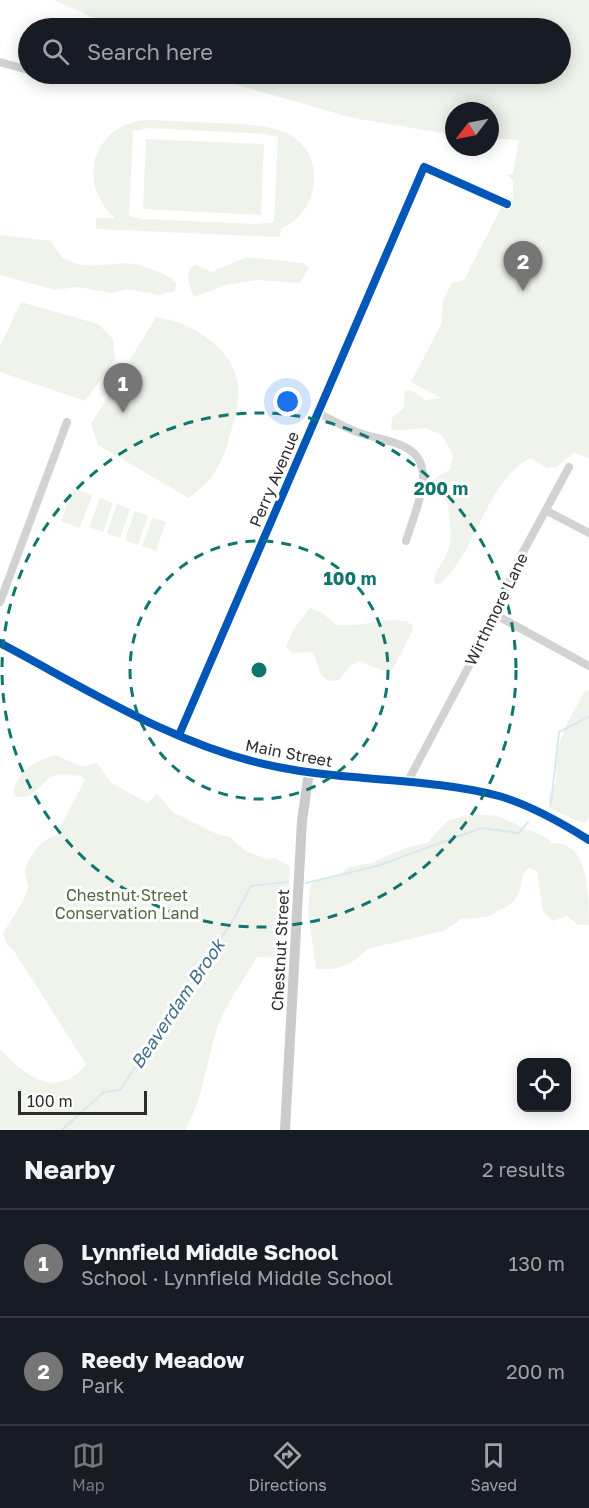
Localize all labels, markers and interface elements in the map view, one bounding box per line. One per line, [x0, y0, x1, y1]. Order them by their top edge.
search box [18, 18, 571, 84]
icon: search [39, 35, 72, 68]
text: Search here [87, 38, 213, 65]
north arrow [445, 102, 499, 156]
pin: 2 [504, 242, 542, 291]
pin: 1 [104, 364, 142, 413]
your location [273, 387, 302, 416]
street label: Perry Avenue [245, 428, 303, 530]
text: 200 m [414, 477, 468, 499]
street label: Wirthmore Lane [460, 549, 532, 669]
text: 100 m [324, 567, 376, 589]
centre of rings [249, 660, 269, 680]
street label: Main Street [244, 735, 334, 771]
park label: Chestnut Street Conservation Land [55, 885, 199, 923]
street label: Chestnut Street [267, 888, 293, 1012]
water label: Beaverdam Brook [126, 933, 230, 1072]
map controls [517, 1058, 571, 1112]
button: locate [517, 1058, 571, 1112]
scale bar [18, 1088, 147, 1116]
text: 100 m [27, 1091, 73, 1111]
text: Nearby [24, 1154, 115, 1185]
text: 2 results [482, 1157, 565, 1181]
text: Lynnfield Middle School [81, 1238, 338, 1265]
text: 1 [38, 1251, 49, 1275]
text: 130 m [509, 1251, 565, 1275]
text: School · Lynnfield Middle School [81, 1265, 393, 1289]
text: Reedy Meadow [81, 1346, 244, 1373]
text: 2 [37, 1359, 50, 1383]
text: 200 m [506, 1359, 565, 1383]
text: Park [81, 1373, 124, 1397]
tab: Map [72, 1439, 105, 1495]
tab: Directions [249, 1439, 327, 1495]
tab: Saved [470, 1439, 517, 1495]

